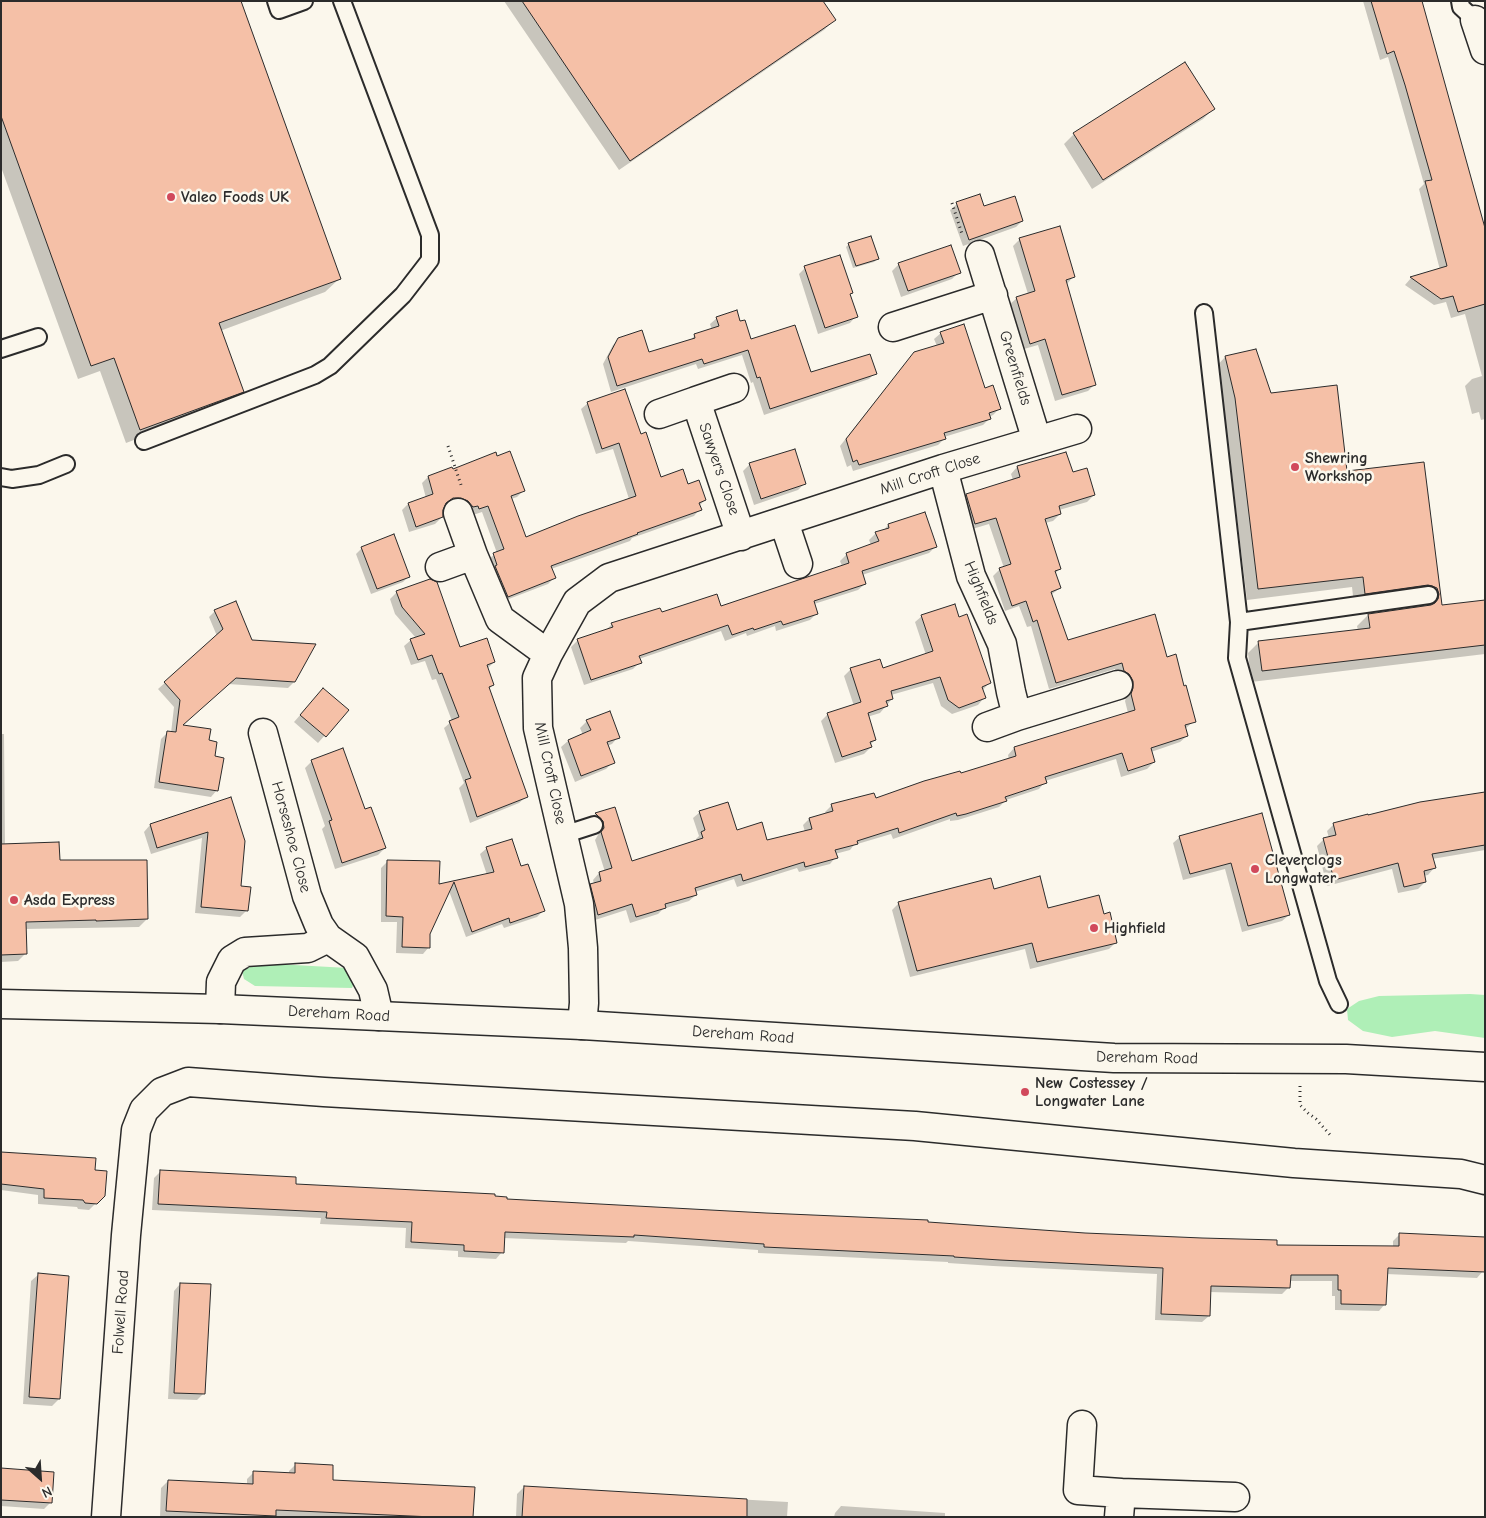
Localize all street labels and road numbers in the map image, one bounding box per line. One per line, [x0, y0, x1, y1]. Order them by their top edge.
street label: Greenfields [995, 328, 1035, 408]
street label: Sawyers Close [694, 420, 744, 518]
street label: Mill Croft Close [877, 449, 983, 499]
street label: Highfields [960, 558, 1002, 628]
street label: Mill Croft Close [530, 720, 570, 826]
street label: Horseshoe Close [267, 779, 315, 895]
street label: Dereham Road [288, 1002, 390, 1026]
street label: Dereham Road [691, 1022, 795, 1048]
street label: Dereham Road [1096, 1048, 1198, 1068]
street label: Folwell Road [108, 1269, 134, 1355]

